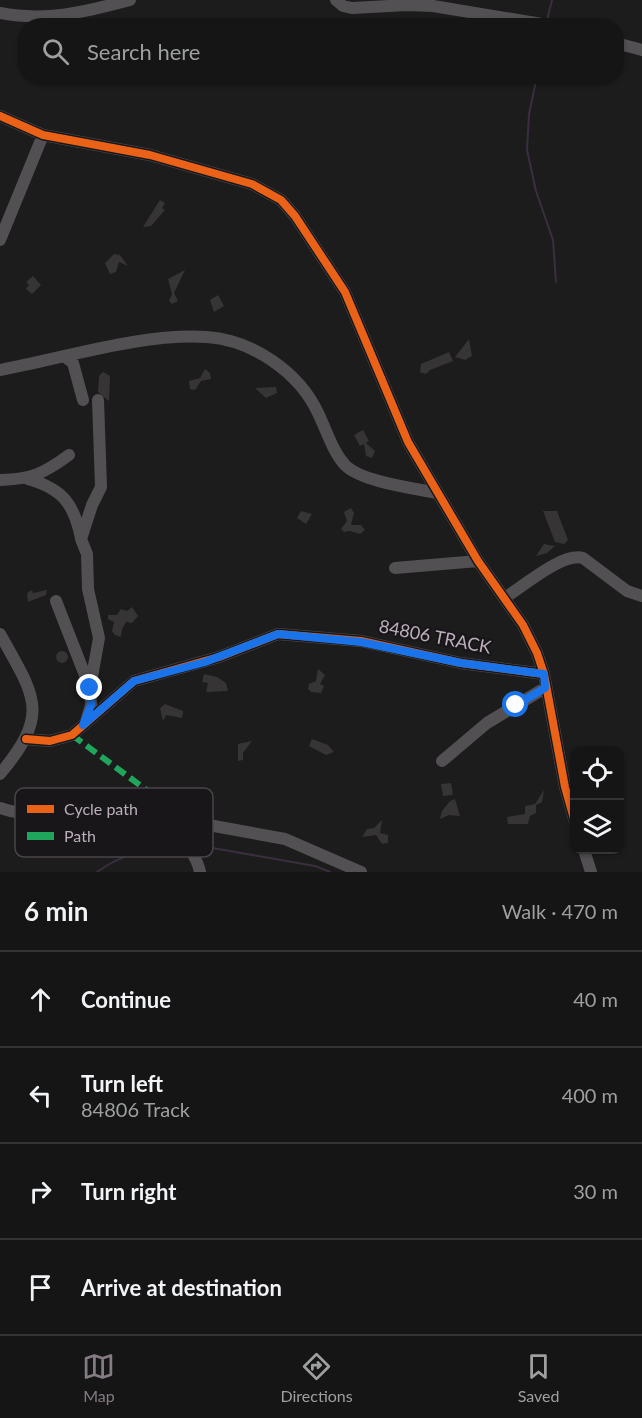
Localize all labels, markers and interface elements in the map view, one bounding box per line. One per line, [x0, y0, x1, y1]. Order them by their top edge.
search box [18, 18, 624, 84]
icon: search [39, 35, 72, 68]
text: Search here [87, 38, 200, 65]
street label: 84806 TRACK [377, 614, 493, 658]
route end [76, 674, 102, 700]
route start [502, 691, 528, 717]
map controls [570, 746, 624, 854]
button: locate [570, 746, 624, 800]
legend [15, 788, 213, 857]
text: Cycle path [64, 799, 138, 818]
button: layers [570, 800, 624, 854]
text: Path [64, 826, 96, 845]
text: 6 min [24, 895, 88, 927]
text: Walk · 470 m [502, 899, 618, 923]
icon: ahead [24, 983, 57, 1016]
text: Continue [81, 986, 171, 1013]
text: 40 m [573, 987, 618, 1011]
text: Turn left [81, 1070, 163, 1097]
icon: left [24, 1079, 57, 1112]
text: 400 m [562, 1083, 618, 1107]
text: 84806 Track [81, 1097, 190, 1121]
icon: right [24, 1175, 57, 1208]
text: Turn right [81, 1178, 176, 1205]
text: 30 m [573, 1179, 618, 1203]
icon: arrive [24, 1271, 57, 1304]
text: Arrive at destination [81, 1274, 282, 1301]
tab: Map [82, 1350, 115, 1405]
tab: Directions [280, 1350, 353, 1405]
tab: Saved [518, 1350, 559, 1405]

